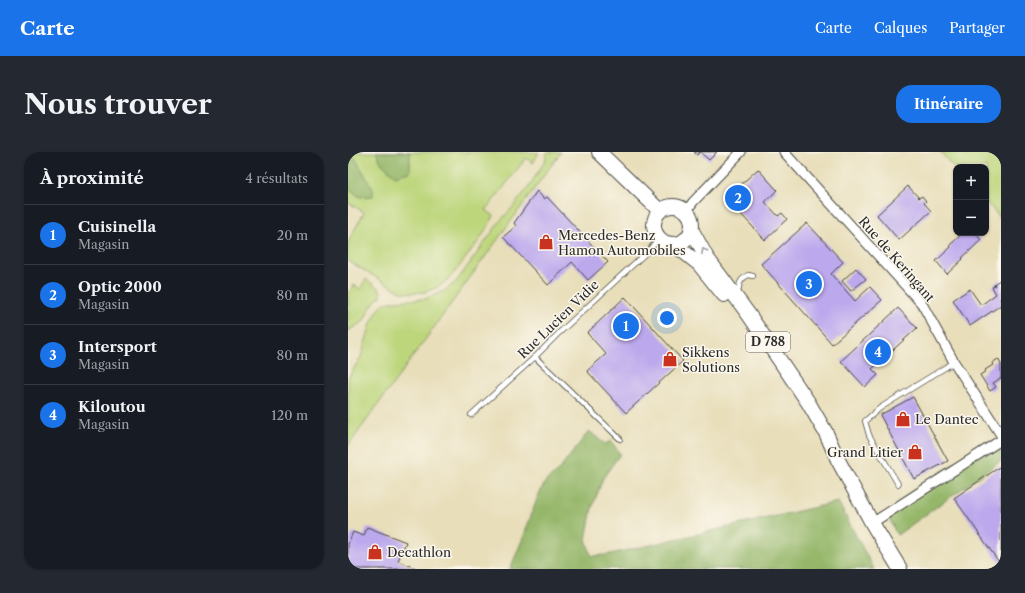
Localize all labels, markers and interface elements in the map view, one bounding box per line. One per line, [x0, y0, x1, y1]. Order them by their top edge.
text: Carte [20, 17, 75, 40]
text: Carte [815, 19, 852, 37]
text: Calques [874, 19, 927, 37]
text: Partager [949, 19, 1005, 37]
button: Itinéraire [896, 85, 1001, 123]
text: Nous trouver [24, 87, 212, 121]
map controls [953, 164, 989, 236]
button: + [953, 164, 989, 200]
text: À proximité [40, 168, 144, 188]
text: 4 résultats [245, 170, 308, 186]
pin: 2 [725, 183, 751, 213]
button: − [953, 200, 989, 236]
street label: Rue de Keringant [856, 213, 939, 305]
text: Cuisinella [78, 217, 156, 236]
text: 1 [50, 227, 56, 243]
text: 20 m [277, 227, 308, 243]
place label: Mercedes-Benz Hamon Automobiles [558, 227, 686, 258]
shop icon: Mercedes-Benz Hamon Automobiles [537, 233, 555, 251]
text: Magasin [78, 236, 129, 252]
one-way arrow [701, 248, 708, 256]
pin: 3 [796, 269, 822, 299]
street label: Rue Lucien Vidie [514, 276, 602, 362]
text: Optic 2000 [78, 277, 162, 296]
text: 2 [49, 287, 57, 303]
text: 80 m [276, 287, 308, 303]
text: Magasin [78, 296, 129, 312]
your location [657, 308, 677, 328]
pin: 1 [613, 311, 639, 341]
road number: D 788 [746, 332, 790, 352]
text: Intersport [78, 337, 157, 356]
pin: 4 [865, 337, 891, 367]
place label: Sikkens Solutions [682, 344, 740, 375]
text: 3 [49, 347, 57, 363]
text: 80 m [276, 347, 308, 363]
shop icon: Sikkens Solutions [661, 350, 679, 368]
text: Magasin [78, 356, 129, 372]
text: Kiloutou [78, 397, 146, 416]
text: 4 [49, 407, 57, 423]
text: 120 m [271, 407, 308, 423]
shop icon: Le Dantec [894, 410, 912, 428]
place label: Le Dantec [915, 411, 979, 427]
text: Magasin [78, 416, 129, 432]
shop icon: Grand Litier [906, 443, 924, 461]
place label: Grand Litier [827, 444, 904, 460]
shop icon: Decathlon [366, 543, 384, 561]
place label: Decathlon [387, 544, 451, 560]

